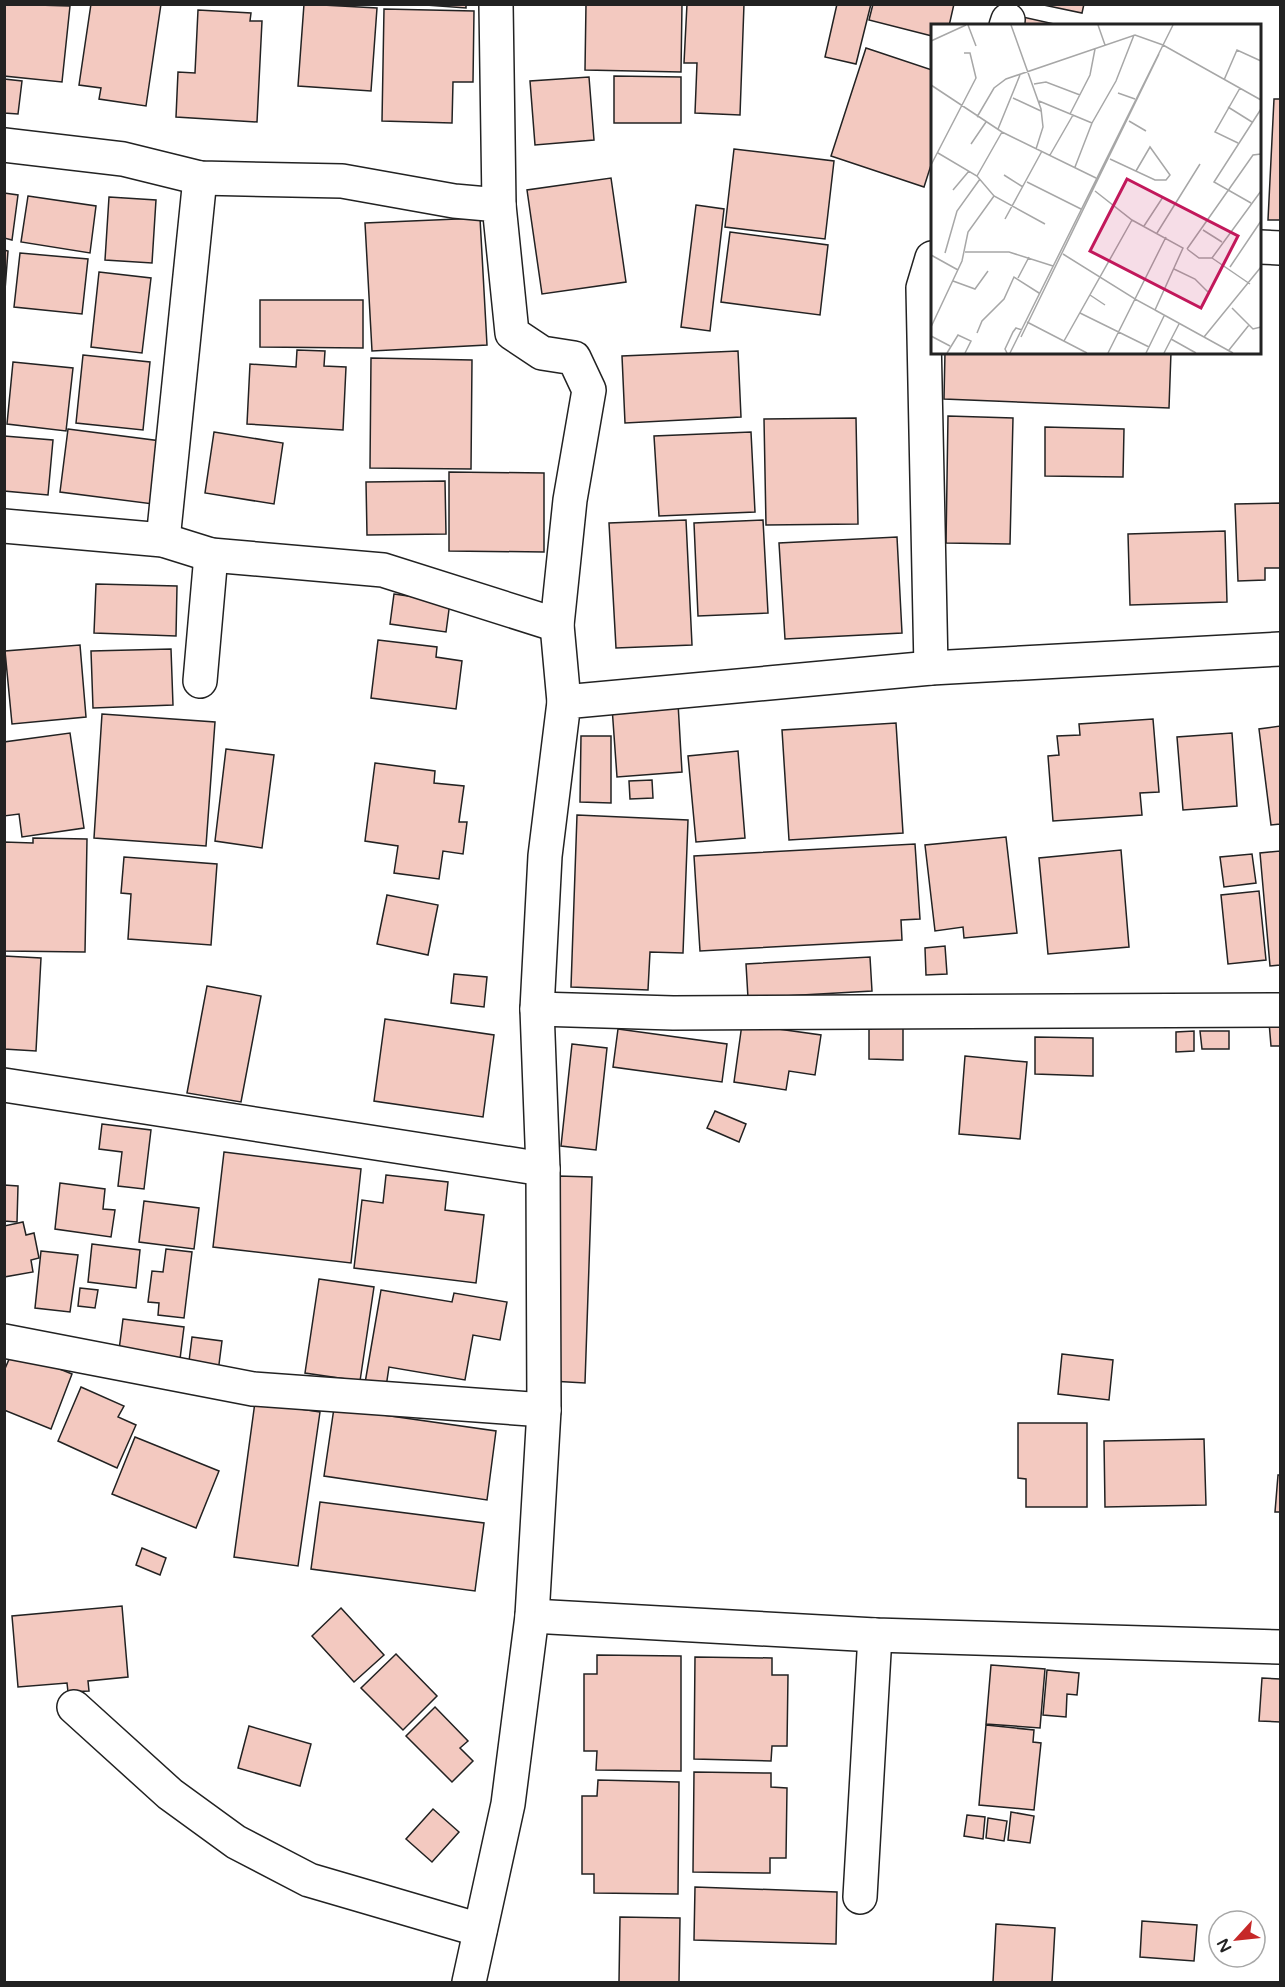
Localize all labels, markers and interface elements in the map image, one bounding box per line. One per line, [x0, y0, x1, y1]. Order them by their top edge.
inset map [931, 24, 1261, 354]
north arrow [1207, 1909, 1267, 1969]
text: N [1213, 1935, 1236, 1956]

